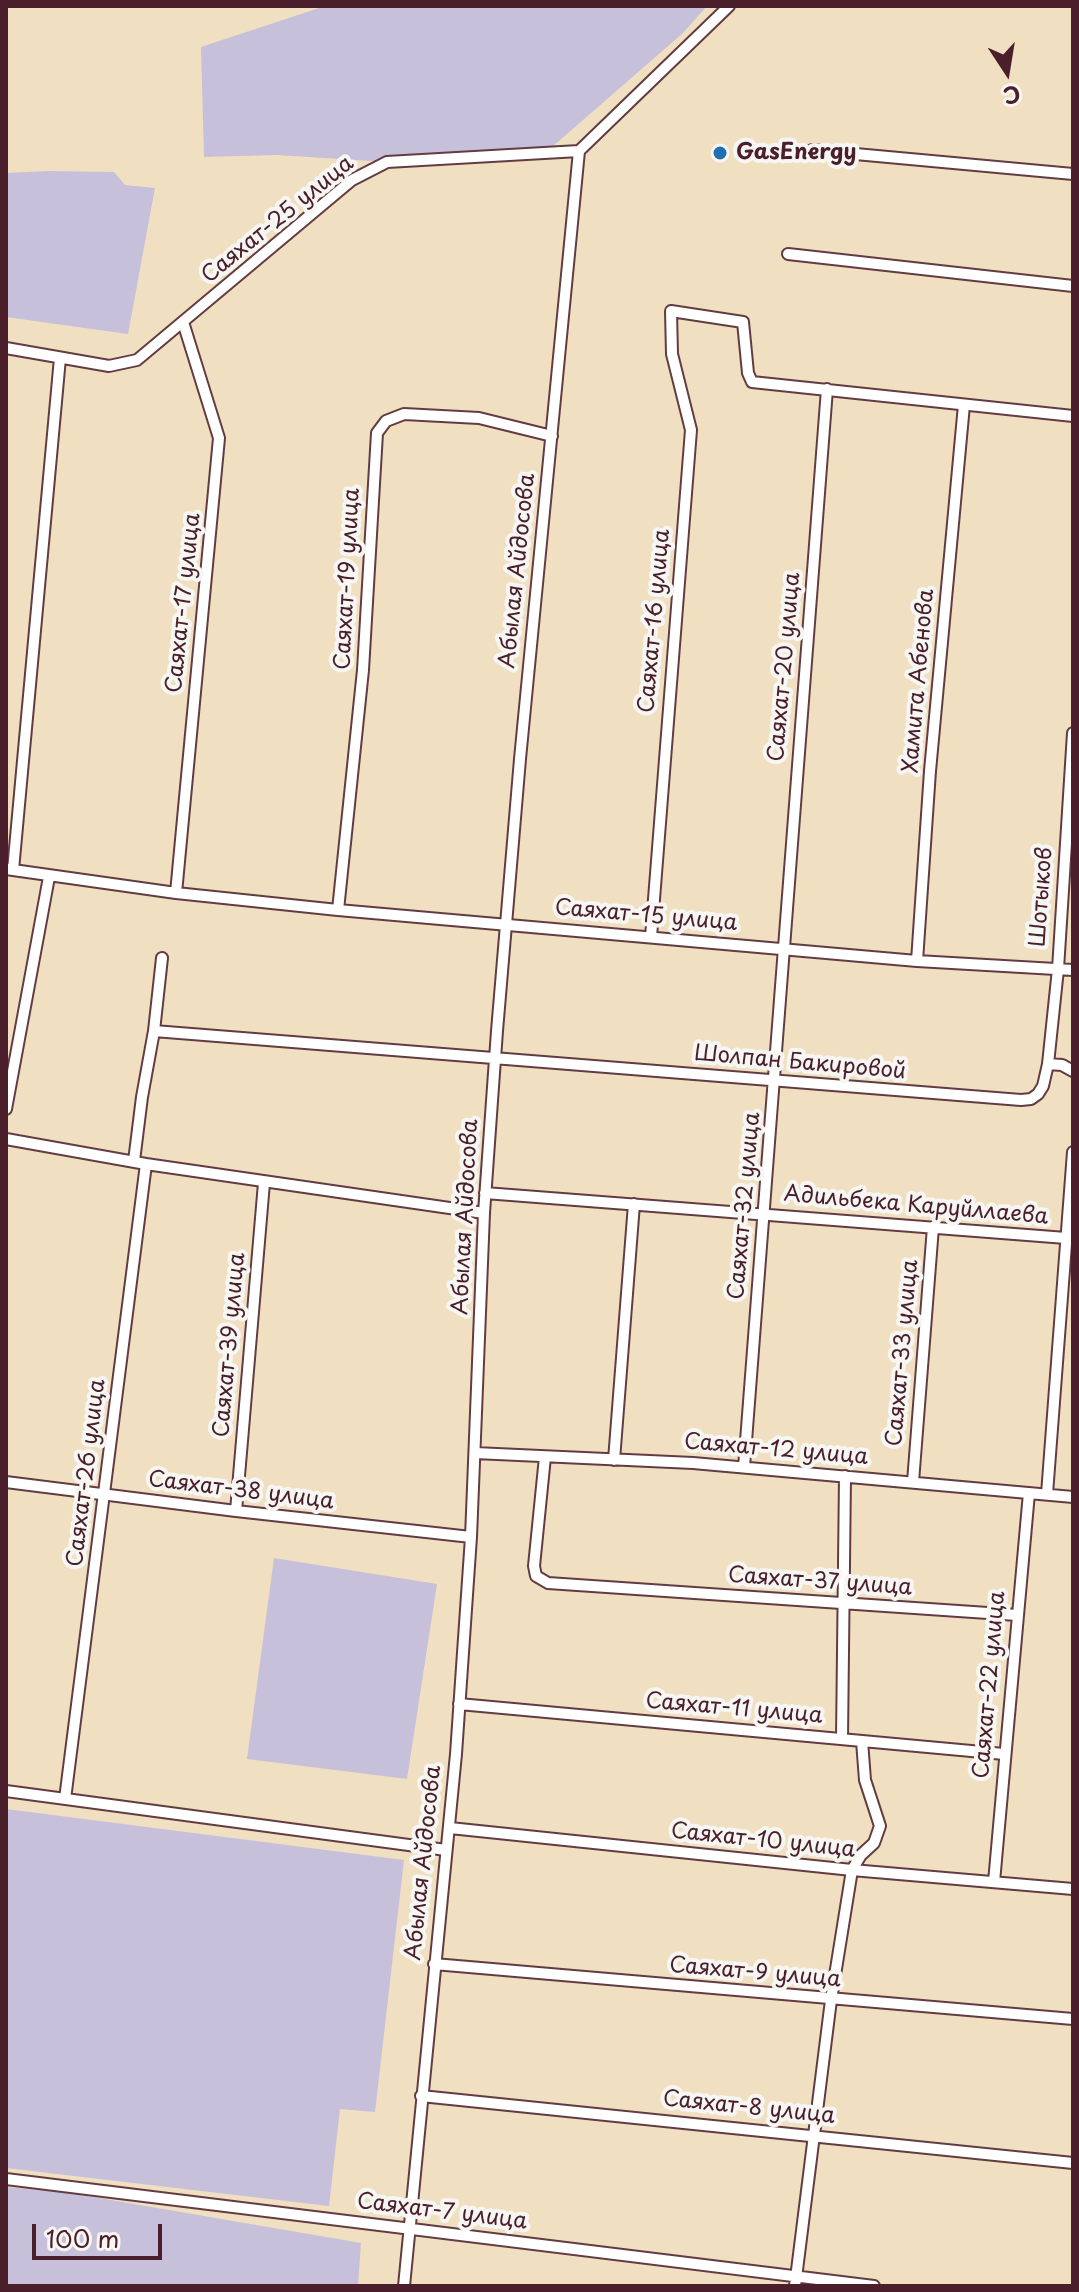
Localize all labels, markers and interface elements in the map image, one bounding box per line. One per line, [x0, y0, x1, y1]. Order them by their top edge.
north arrow [967, 32, 1047, 112]
text: С [1001, 78, 1024, 114]
place label: GasEnergy [736, 140, 856, 166]
marker: GasEnergy [711, 144, 729, 162]
street label: Саяхат-25 улица [197, 151, 359, 289]
street label: Абылая Айдосова [495, 472, 541, 670]
street label: Саяхат-19 улица [330, 487, 366, 671]
street label: Саяхат-17 улица [161, 512, 207, 694]
street label: Саяхат-16 улица [634, 528, 676, 714]
street label: Саяхат-20 улица [764, 571, 806, 763]
street label: Хамита Абенова [898, 588, 940, 774]
street label: Шотыков [1025, 846, 1059, 948]
street label: Саяхат-15 улица [554, 895, 738, 937]
street label: Шолпан Бакировой [693, 1041, 907, 1085]
street label: Саяхат-32 улица [724, 1111, 766, 1301]
street label: Абылая Айдосова [448, 1118, 484, 1316]
street label: Адильбека Каруйллаева [783, 1181, 1049, 1231]
street label: Саяхат-39 улица [209, 1251, 251, 1439]
street label: Саяхат-33 улица [882, 1258, 924, 1448]
street label: Саяхат-26 улица [62, 1378, 112, 1568]
street label: Саяхат-12 улица [683, 1429, 869, 1471]
street label: Саяхат-38 улица [147, 1467, 335, 1515]
street label: Саяхат-37 улица [727, 1562, 913, 1602]
street label: Саяхат-22 улица [969, 1590, 1011, 1780]
street label: Саяхат-11 улица [644, 1688, 824, 1730]
street label: Абылая Айдосова [401, 1764, 447, 1962]
street label: Саяхат-10 улица [670, 1818, 856, 1864]
street label: Саяхат-9 улица [668, 1952, 842, 1994]
street label: Саяхат-8 улица [662, 2086, 836, 2130]
street label: Саяхат-7 улица [355, 2188, 529, 2236]
scale bar [36, 2208, 166, 2258]
text: 100 m [46, 2220, 119, 2256]

